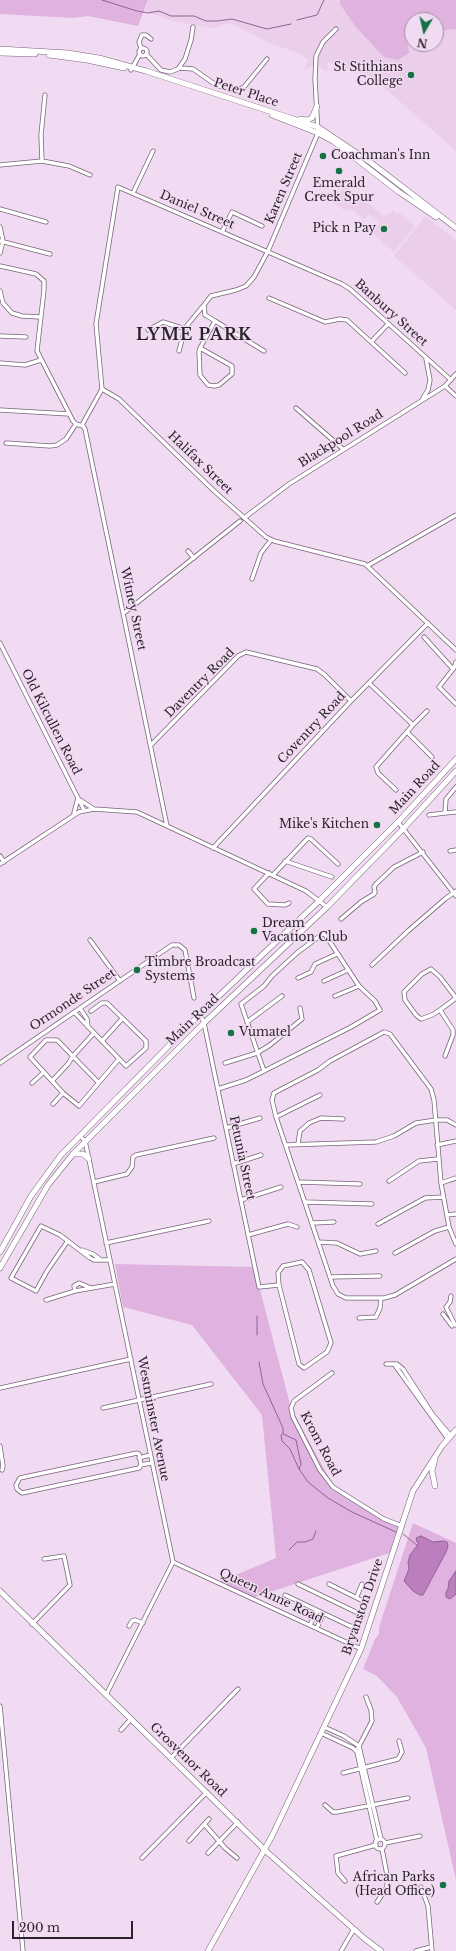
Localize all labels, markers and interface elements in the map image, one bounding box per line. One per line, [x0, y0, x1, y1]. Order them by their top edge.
north arrow [404, 12, 444, 52]
text: N [416, 35, 428, 51]
place label: St Stithians College [334, 61, 403, 89]
marker: St Stithians College [406, 70, 416, 80]
street label: Peter Place [212, 76, 280, 110]
place label: Coachman's Inn [331, 149, 430, 163]
street label: Karen Street [262, 150, 306, 226]
marker: Coachman's Inn [318, 151, 328, 161]
marker: Emerald Creek Spur [334, 166, 344, 176]
place label: Emerald Creek Spur [304, 177, 374, 205]
street label: Daniel Street [157, 188, 237, 232]
place label: Pick n Pay [313, 222, 376, 236]
marker: Pick n Pay [379, 224, 389, 234]
street label: Banbury Street [352, 277, 430, 349]
district label: LYME PARK [136, 325, 252, 345]
street label: Blackpool Road [296, 407, 386, 471]
street label: Halifax Street [165, 429, 235, 497]
street label: Witney Street [117, 566, 149, 652]
street label: Daventry Road [162, 645, 238, 721]
street label: Old Kilcullen Road [18, 667, 84, 777]
street label: Coventry Road [275, 689, 349, 767]
street label: Main Road [387, 758, 443, 818]
place label: Mike's Kitchen [279, 818, 369, 832]
marker: Mike's Kitchen [372, 820, 382, 830]
place label: Dream Vacation Club [262, 917, 348, 945]
marker: Dream Vacation Club [249, 926, 259, 936]
place label: Timbre Broadcast Systems [145, 956, 255, 984]
marker: Timbre Broadcast Systems [132, 965, 142, 975]
street label: Ormonde Street [27, 966, 119, 1034]
street label: Main Road [164, 991, 222, 1049]
place label: Vumatel [239, 1026, 291, 1040]
marker: Vumatel [226, 1028, 236, 1038]
street label: Petunia Street [226, 1114, 258, 1202]
street label: Westminster Avenue [134, 1355, 172, 1483]
street label: Krom Road [297, 1409, 343, 1479]
street label: Bryanston Drive [340, 1557, 386, 1657]
street label: Queen Anne Road [217, 1566, 325, 1626]
street label: Grosvenor Road [147, 1720, 229, 1800]
place label: African Parks (Head Office) [353, 1871, 435, 1899]
marker: African Parks (Head Office) [438, 1880, 448, 1890]
scale bar [14, 1913, 135, 1939]
text: 200 m [19, 1920, 60, 1935]

